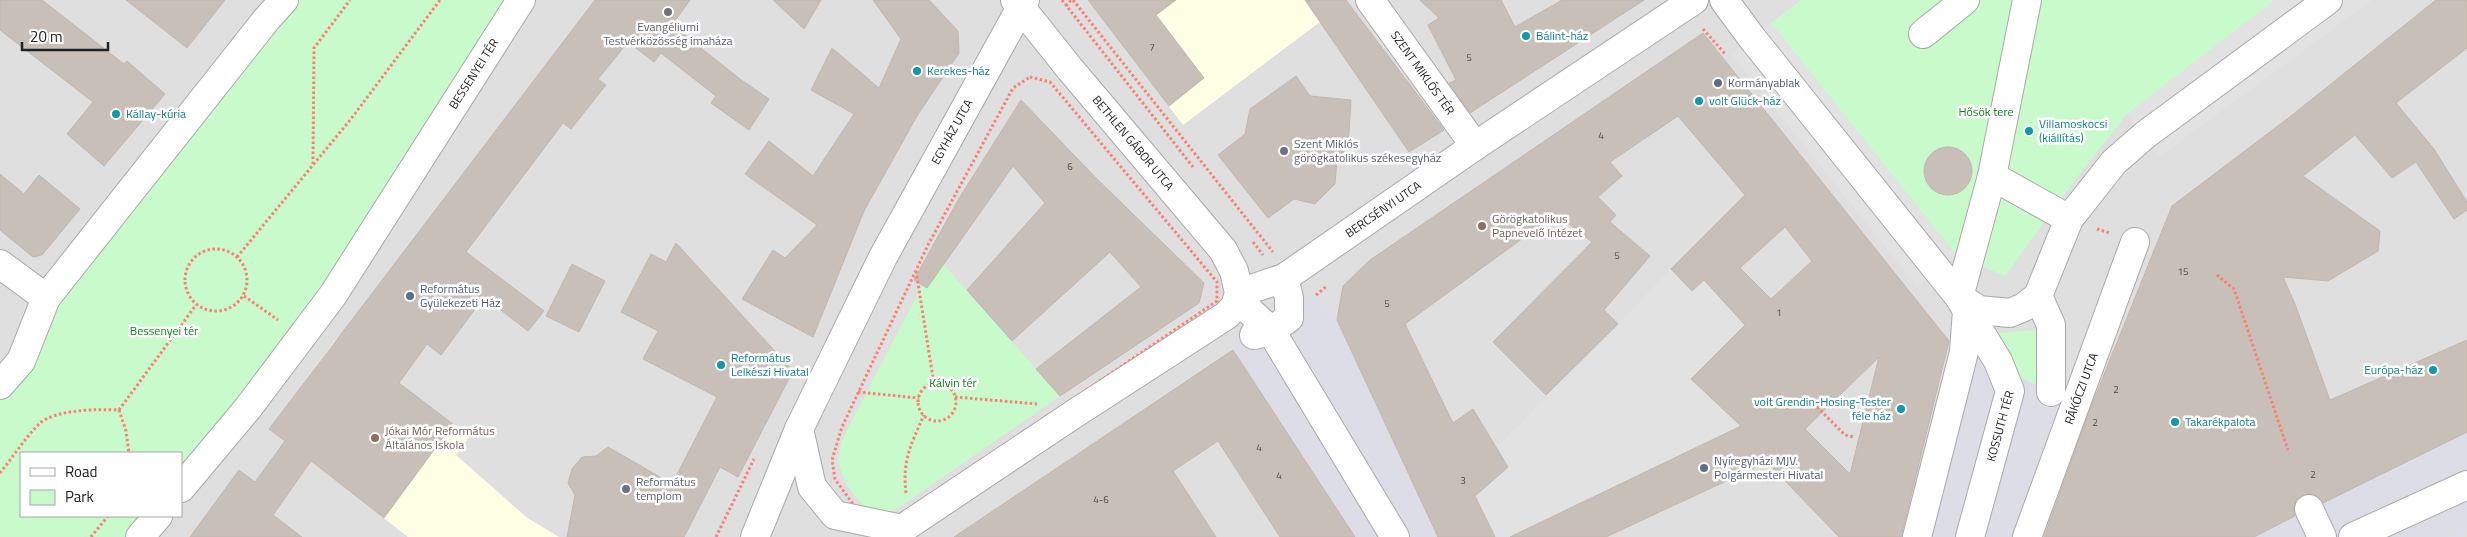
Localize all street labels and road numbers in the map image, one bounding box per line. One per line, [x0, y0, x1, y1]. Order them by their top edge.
street label: SZENT MIKLÓS TÉR [1386, 27, 1460, 119]
street label: BESSENYEI TÉR [444, 34, 503, 113]
street label: BETHLEN GÁBOR UTCA [1088, 91, 1179, 194]
street label: EGYHÁZ UTCA [926, 95, 977, 168]
street label: BERCSÉNYI UTCA [1341, 176, 1425, 242]
street label: RÁKÓCZI UTCA [2059, 350, 2103, 427]
street label: KOSSUTH TÉR [1981, 388, 2019, 464]

